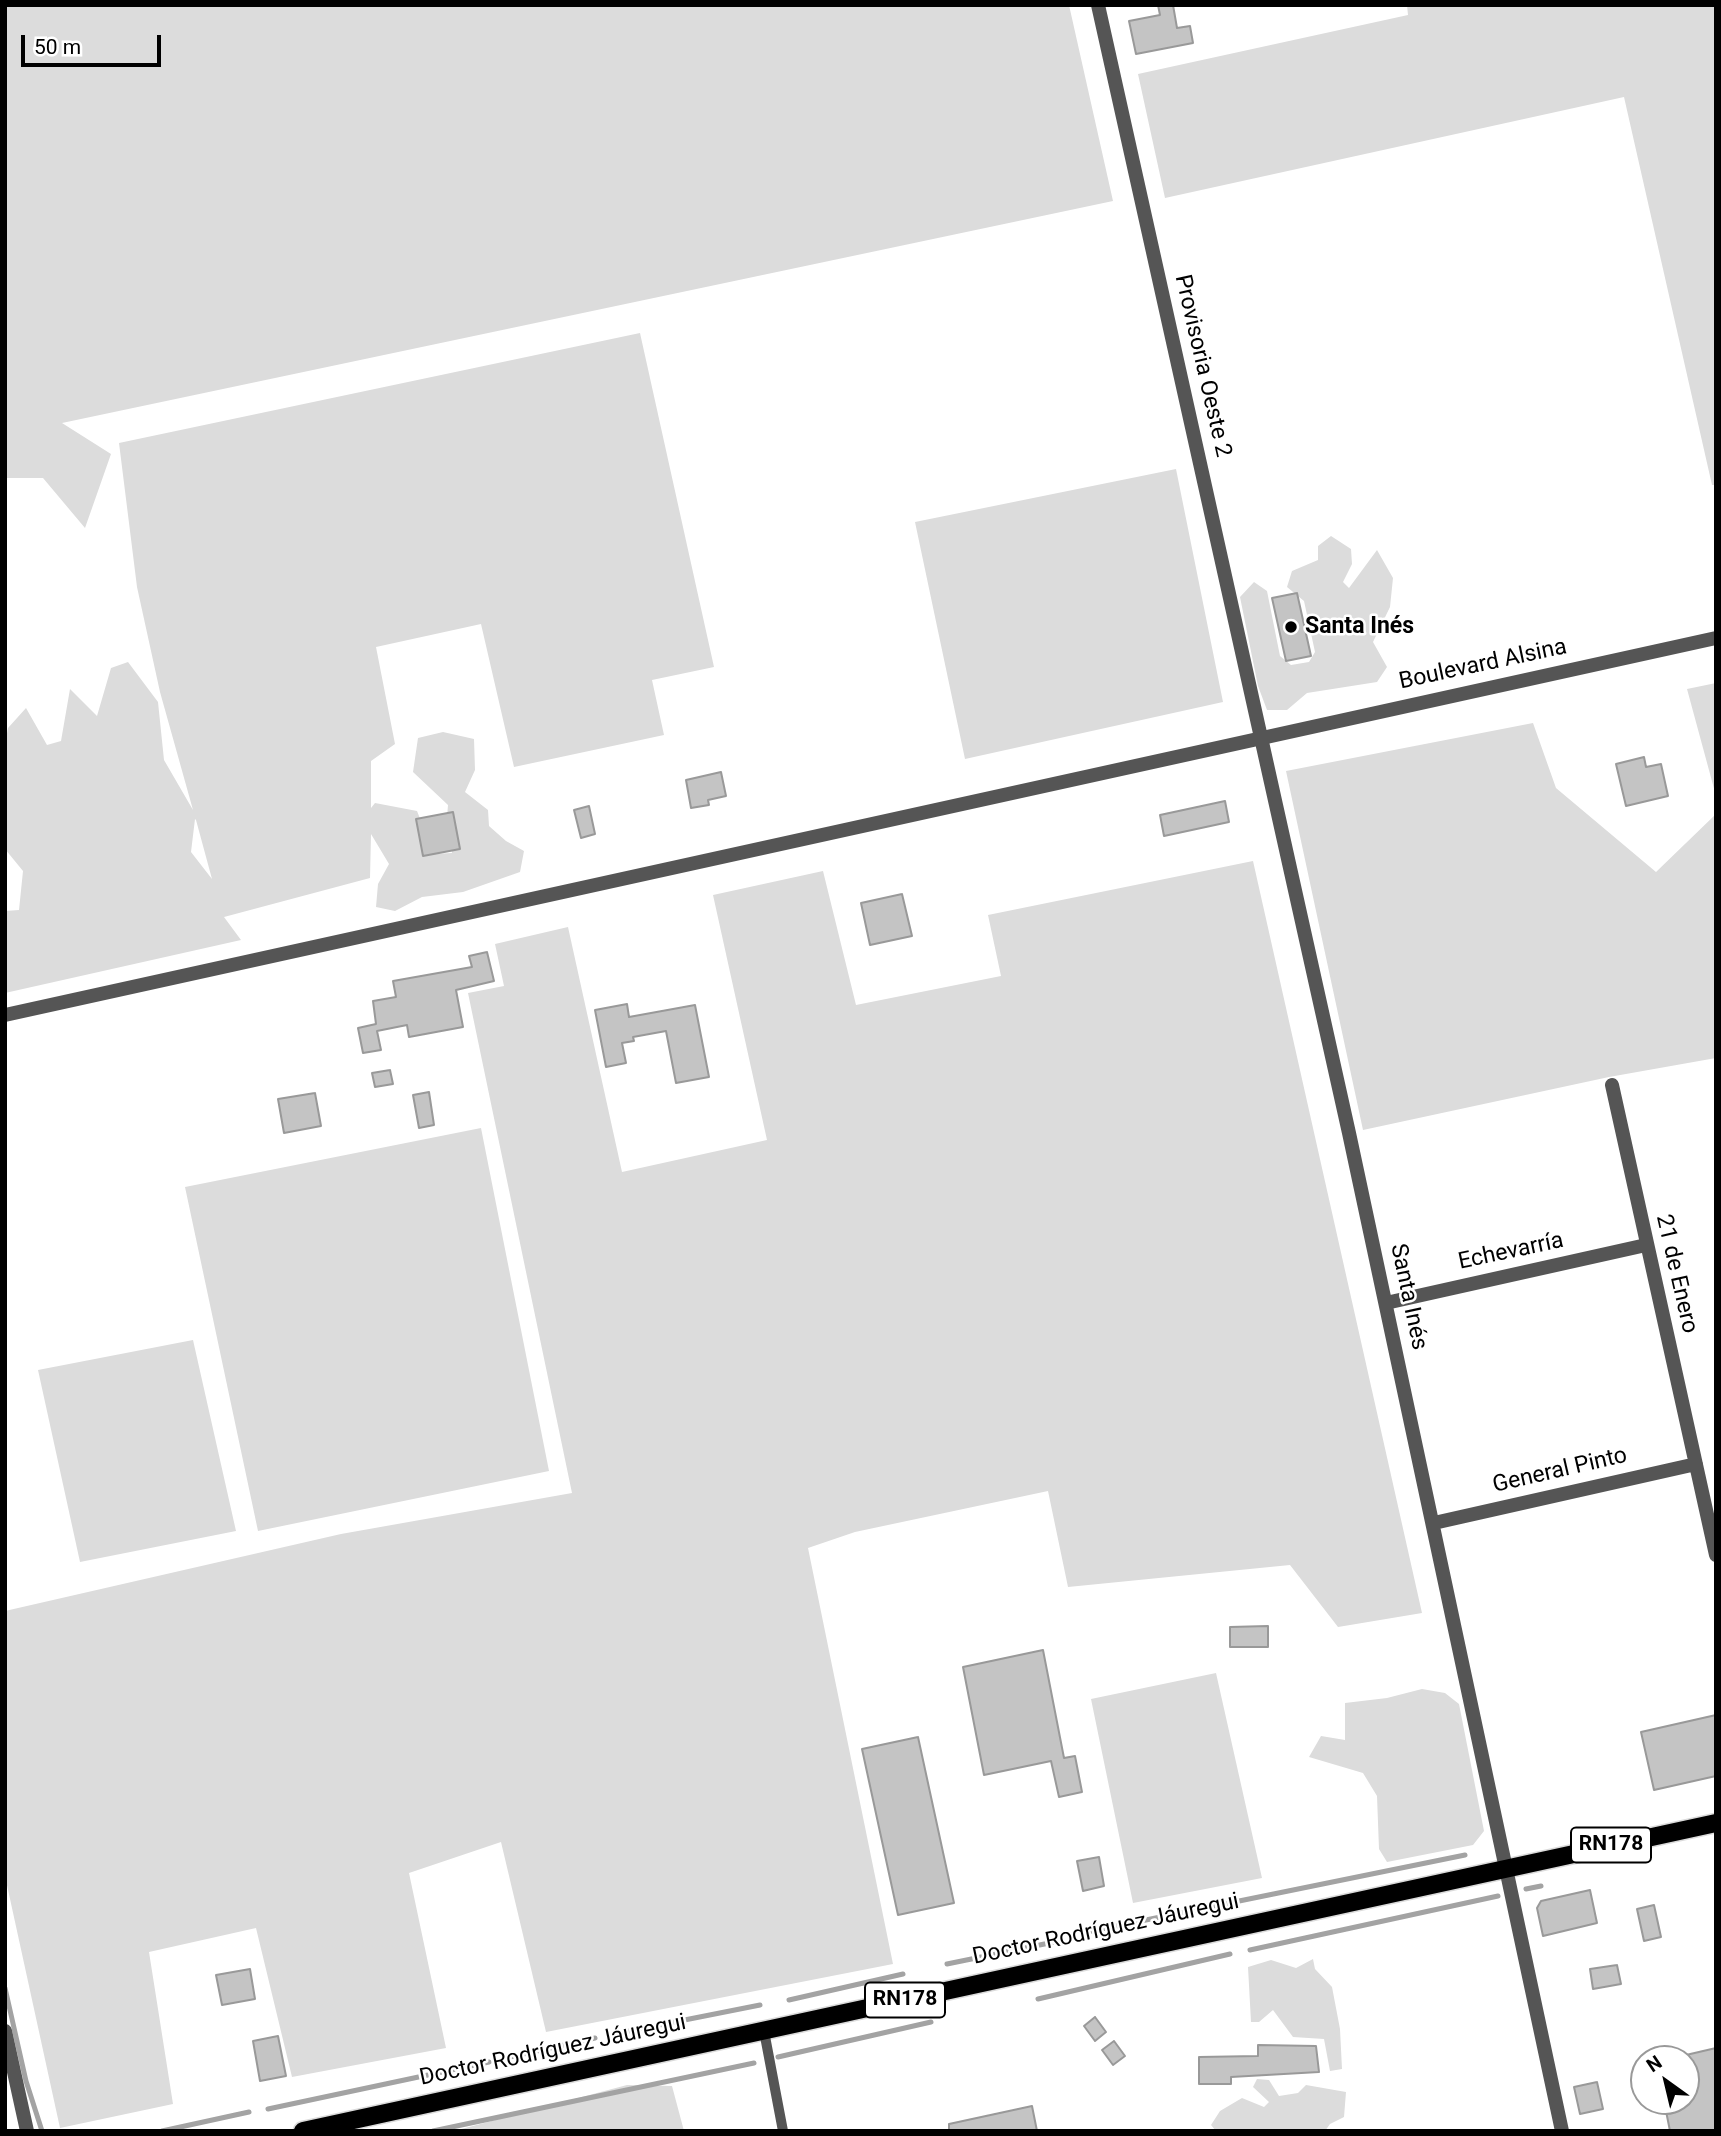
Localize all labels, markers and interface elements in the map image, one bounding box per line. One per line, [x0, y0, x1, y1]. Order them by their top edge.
scale bar [24, 21, 164, 65]
text: 50 m [34, 35, 81, 59]
street label: Provisoria Oeste 2 [1168, 272, 1236, 460]
place label: Santa Inés [1305, 613, 1414, 641]
marker: Santa Inés [1283, 619, 1299, 635]
street label: Boulevard Alsina [1397, 634, 1569, 696]
street label: 21 de Enero [1649, 1212, 1703, 1336]
street label: Echevarría [1456, 1227, 1566, 1277]
street label: Santa Inés [1383, 1241, 1433, 1353]
street label: General Pinto [1490, 1442, 1630, 1500]
road number: RN178 [1571, 1828, 1651, 1862]
street label: Doctor Rodríguez Jáuregui [970, 1888, 1242, 1972]
road number: RN178 [865, 1982, 945, 2018]
street label: Doctor Rodríguez Jáuregui [417, 2009, 689, 2093]
north arrow [1630, 2045, 1700, 2115]
text: N [1642, 2051, 1666, 2077]

